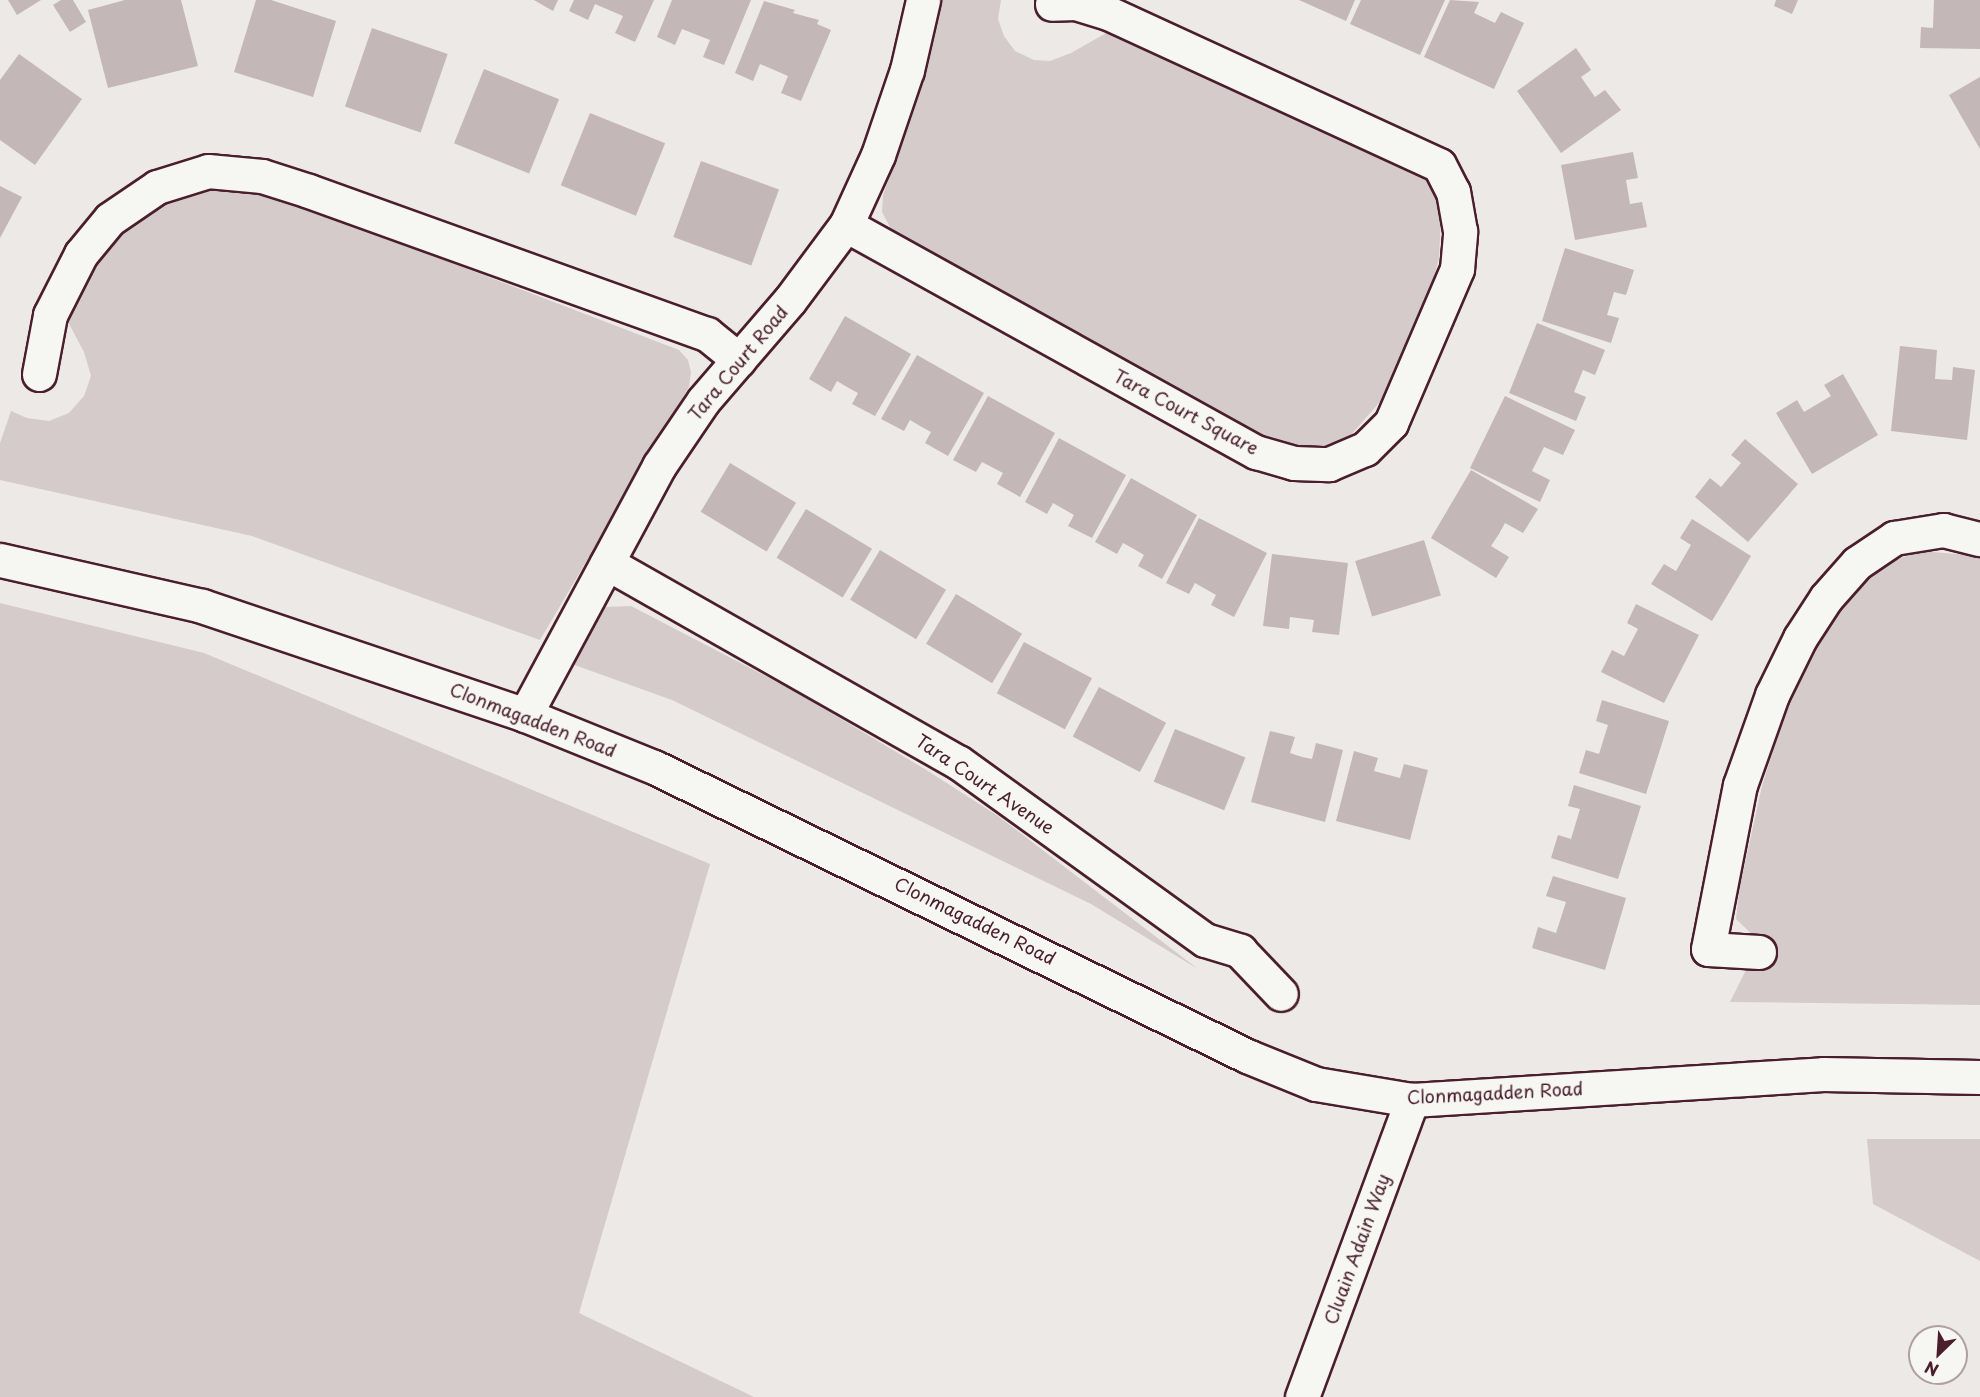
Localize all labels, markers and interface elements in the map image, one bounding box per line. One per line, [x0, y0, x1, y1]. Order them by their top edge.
street label: Tara Court Road [683, 301, 793, 425]
street label: Tara Court Square [1109, 364, 1263, 460]
street label: Clonmagadden Road [447, 678, 619, 762]
street label: Tara Court Avenue [911, 729, 1059, 839]
street label: Clonmagadden Road [891, 873, 1059, 969]
street label: Clonmagadden Road [1406, 1078, 1584, 1108]
street label: Cluain Adain Way [1320, 1171, 1394, 1327]
north arrow [1908, 1325, 1968, 1385]
text: N [1920, 1356, 1942, 1383]

